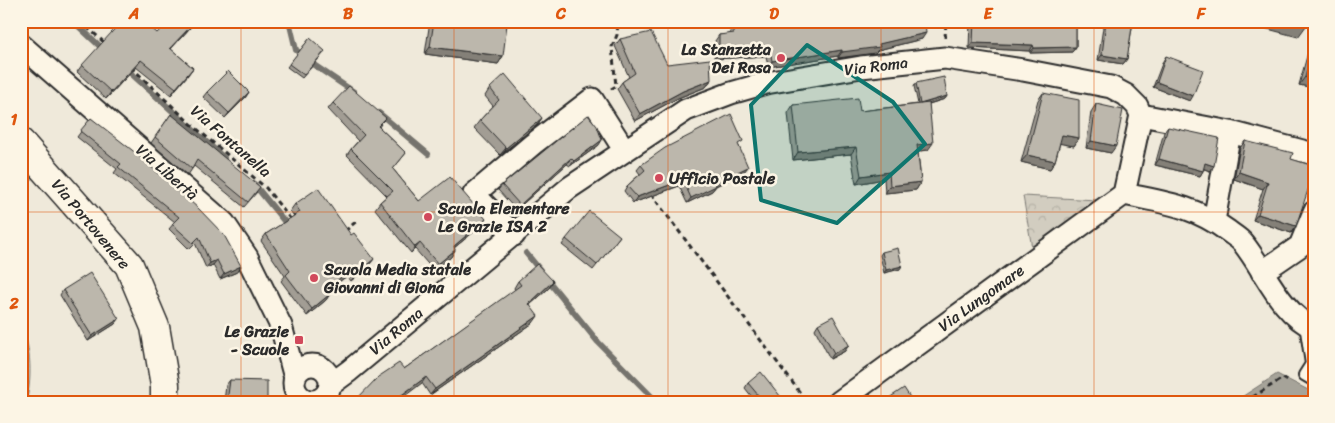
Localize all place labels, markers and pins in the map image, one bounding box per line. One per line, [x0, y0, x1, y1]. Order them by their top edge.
place label: La Stanzetta Dei Rosa [681, 35, 771, 82]
marker: La Stanzetta Dei Rosa [775, 52, 787, 64]
place label: Ufficio Postale [669, 164, 776, 193]
marker: Ufficio Postale [653, 172, 665, 184]
place label: Scuola Elementare Le Grazie ISA 2 [437, 194, 570, 241]
marker: Scuola Elementare Le Grazie ISA 2 [422, 211, 434, 223]
place label: Scuola Media statale Giovanni di Giona [323, 255, 471, 302]
marker: Scuola Media statale Giovanni di Giona [308, 272, 320, 284]
place label: Le Grazie - Scuole [224, 317, 290, 364]
marker: Le Grazie - Scuole [293, 334, 305, 346]

